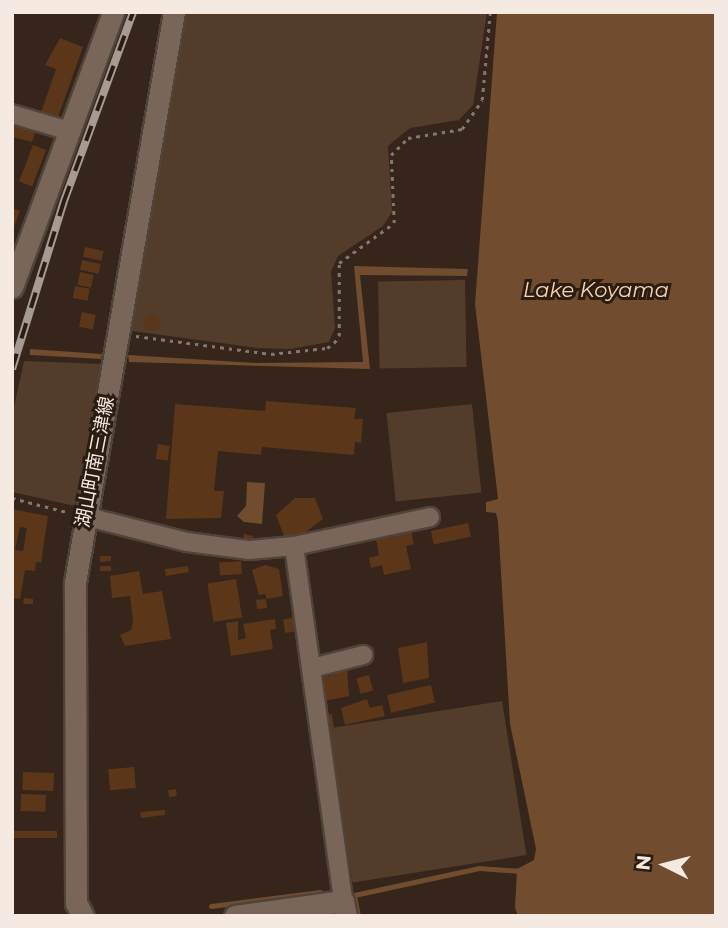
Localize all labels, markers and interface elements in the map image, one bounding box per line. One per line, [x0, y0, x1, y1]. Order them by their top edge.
water label: Lake Koyama [523, 277, 669, 303]
street label: 湖山町南三津線 [71, 395, 119, 529]
north arrow [630, 830, 700, 900]
text: N [631, 854, 656, 872]

